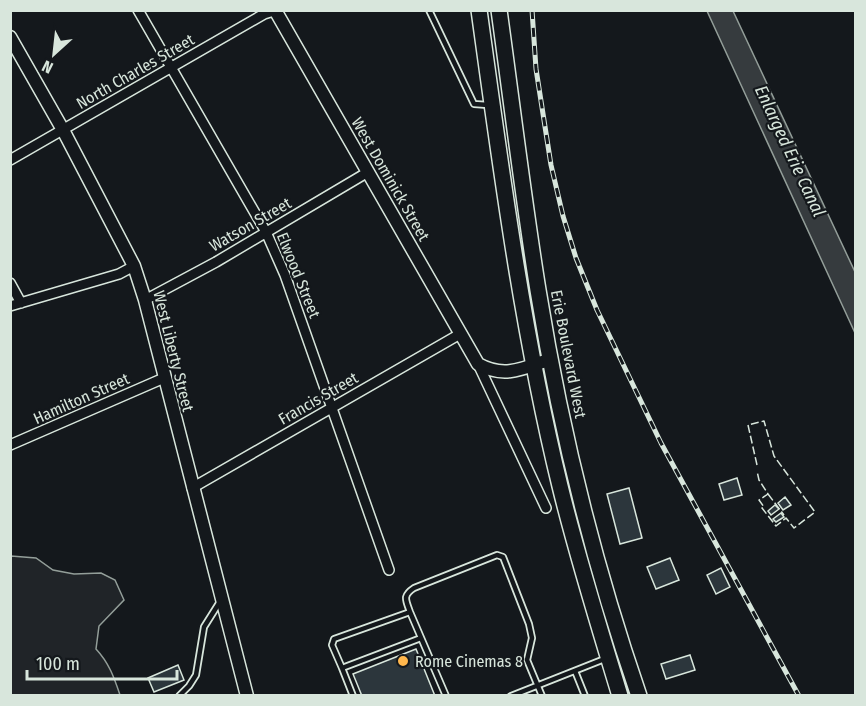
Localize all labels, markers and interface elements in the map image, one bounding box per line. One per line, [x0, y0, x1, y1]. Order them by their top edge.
north arrow [24, 24, 84, 84]
street label: North Charles Street [73, 30, 198, 113]
text: N [39, 56, 56, 78]
water label: Enlarged Erie Canal [750, 82, 830, 220]
street label: West Dominick Street [347, 114, 434, 245]
street label: Watson Street [206, 193, 295, 256]
street label: Elwood Street [273, 230, 325, 321]
street label: Erie Boulevard West [547, 288, 590, 421]
street label: West Liberty Street [149, 289, 198, 414]
street label: Francis Street [275, 368, 362, 429]
street label: Hamilton Street [30, 369, 133, 428]
scale bar [27, 643, 177, 681]
place label: Rome Cinemas 8 [415, 652, 523, 671]
text: 100 m [36, 653, 80, 675]
marker: Rome Cinemas 8 [396, 654, 410, 668]

